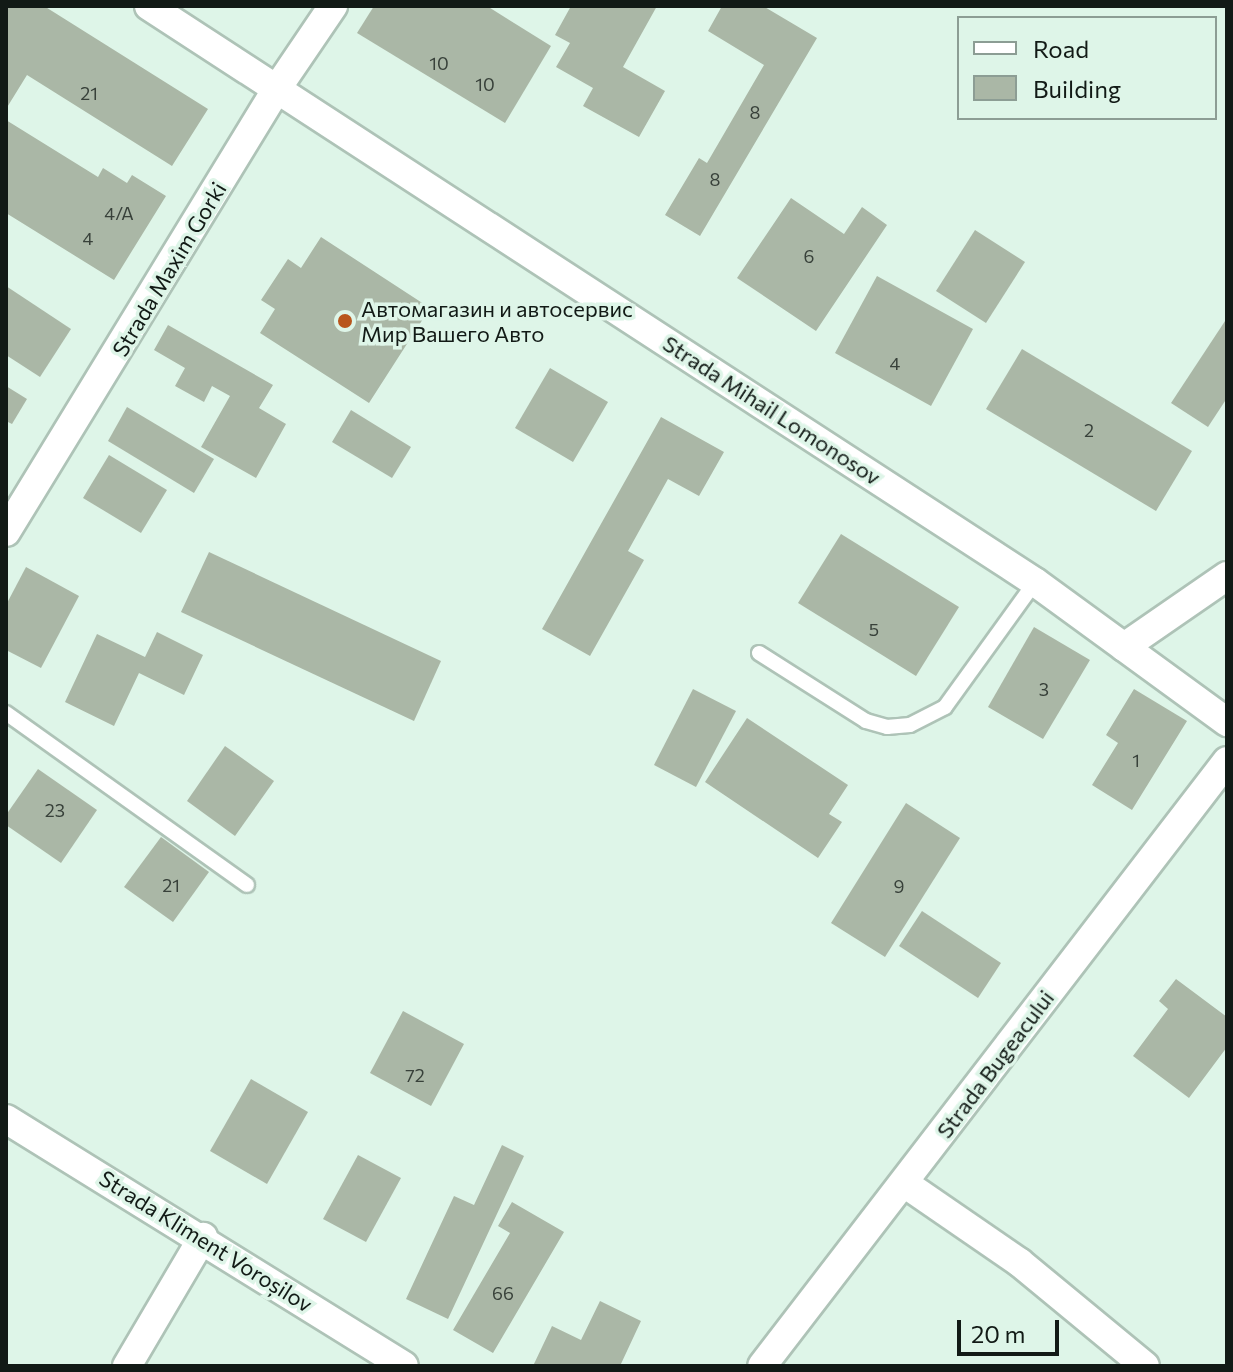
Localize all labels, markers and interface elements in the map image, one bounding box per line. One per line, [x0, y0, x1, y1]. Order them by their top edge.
legend [957, 16, 1217, 120]
text: Road [1033, 34, 1089, 63]
house number: 10 [429, 52, 449, 74]
house number: 10 [475, 73, 495, 95]
text: Building [1033, 74, 1121, 103]
house number: 21 [80, 82, 98, 104]
house number: 8 [750, 101, 760, 123]
house number: 8 [710, 168, 720, 190]
street label: Strada Maxim Gorki [106, 177, 232, 361]
house number: 4/A [104, 202, 134, 224]
house number: 4 [83, 227, 93, 249]
house number: 6 [804, 245, 814, 267]
place label: Автомагазин и автосервис Мир Вашего Авто [361, 295, 633, 346]
marker: Автомагазин и автосервис Мир Вашего Авто [336, 312, 354, 330]
street label: Strada Mihail Lomonosov [658, 330, 886, 490]
house number: 4 [890, 352, 900, 374]
house number: 2 [1084, 419, 1094, 441]
house number: 5 [869, 618, 879, 640]
house number: 3 [1039, 678, 1049, 700]
house number: 1 [1132, 749, 1140, 771]
house number: 23 [45, 799, 65, 821]
house number: 21 [162, 874, 180, 896]
house number: 9 [894, 875, 904, 897]
street label: Strada Bugeacului [931, 985, 1059, 1143]
house number: 72 [405, 1064, 425, 1086]
street label: Strada Kliment Voroșilov [95, 1165, 317, 1317]
house number: 66 [492, 1282, 514, 1304]
scale bar [961, 1304, 1063, 1354]
text: 20 m [971, 1319, 1025, 1348]

